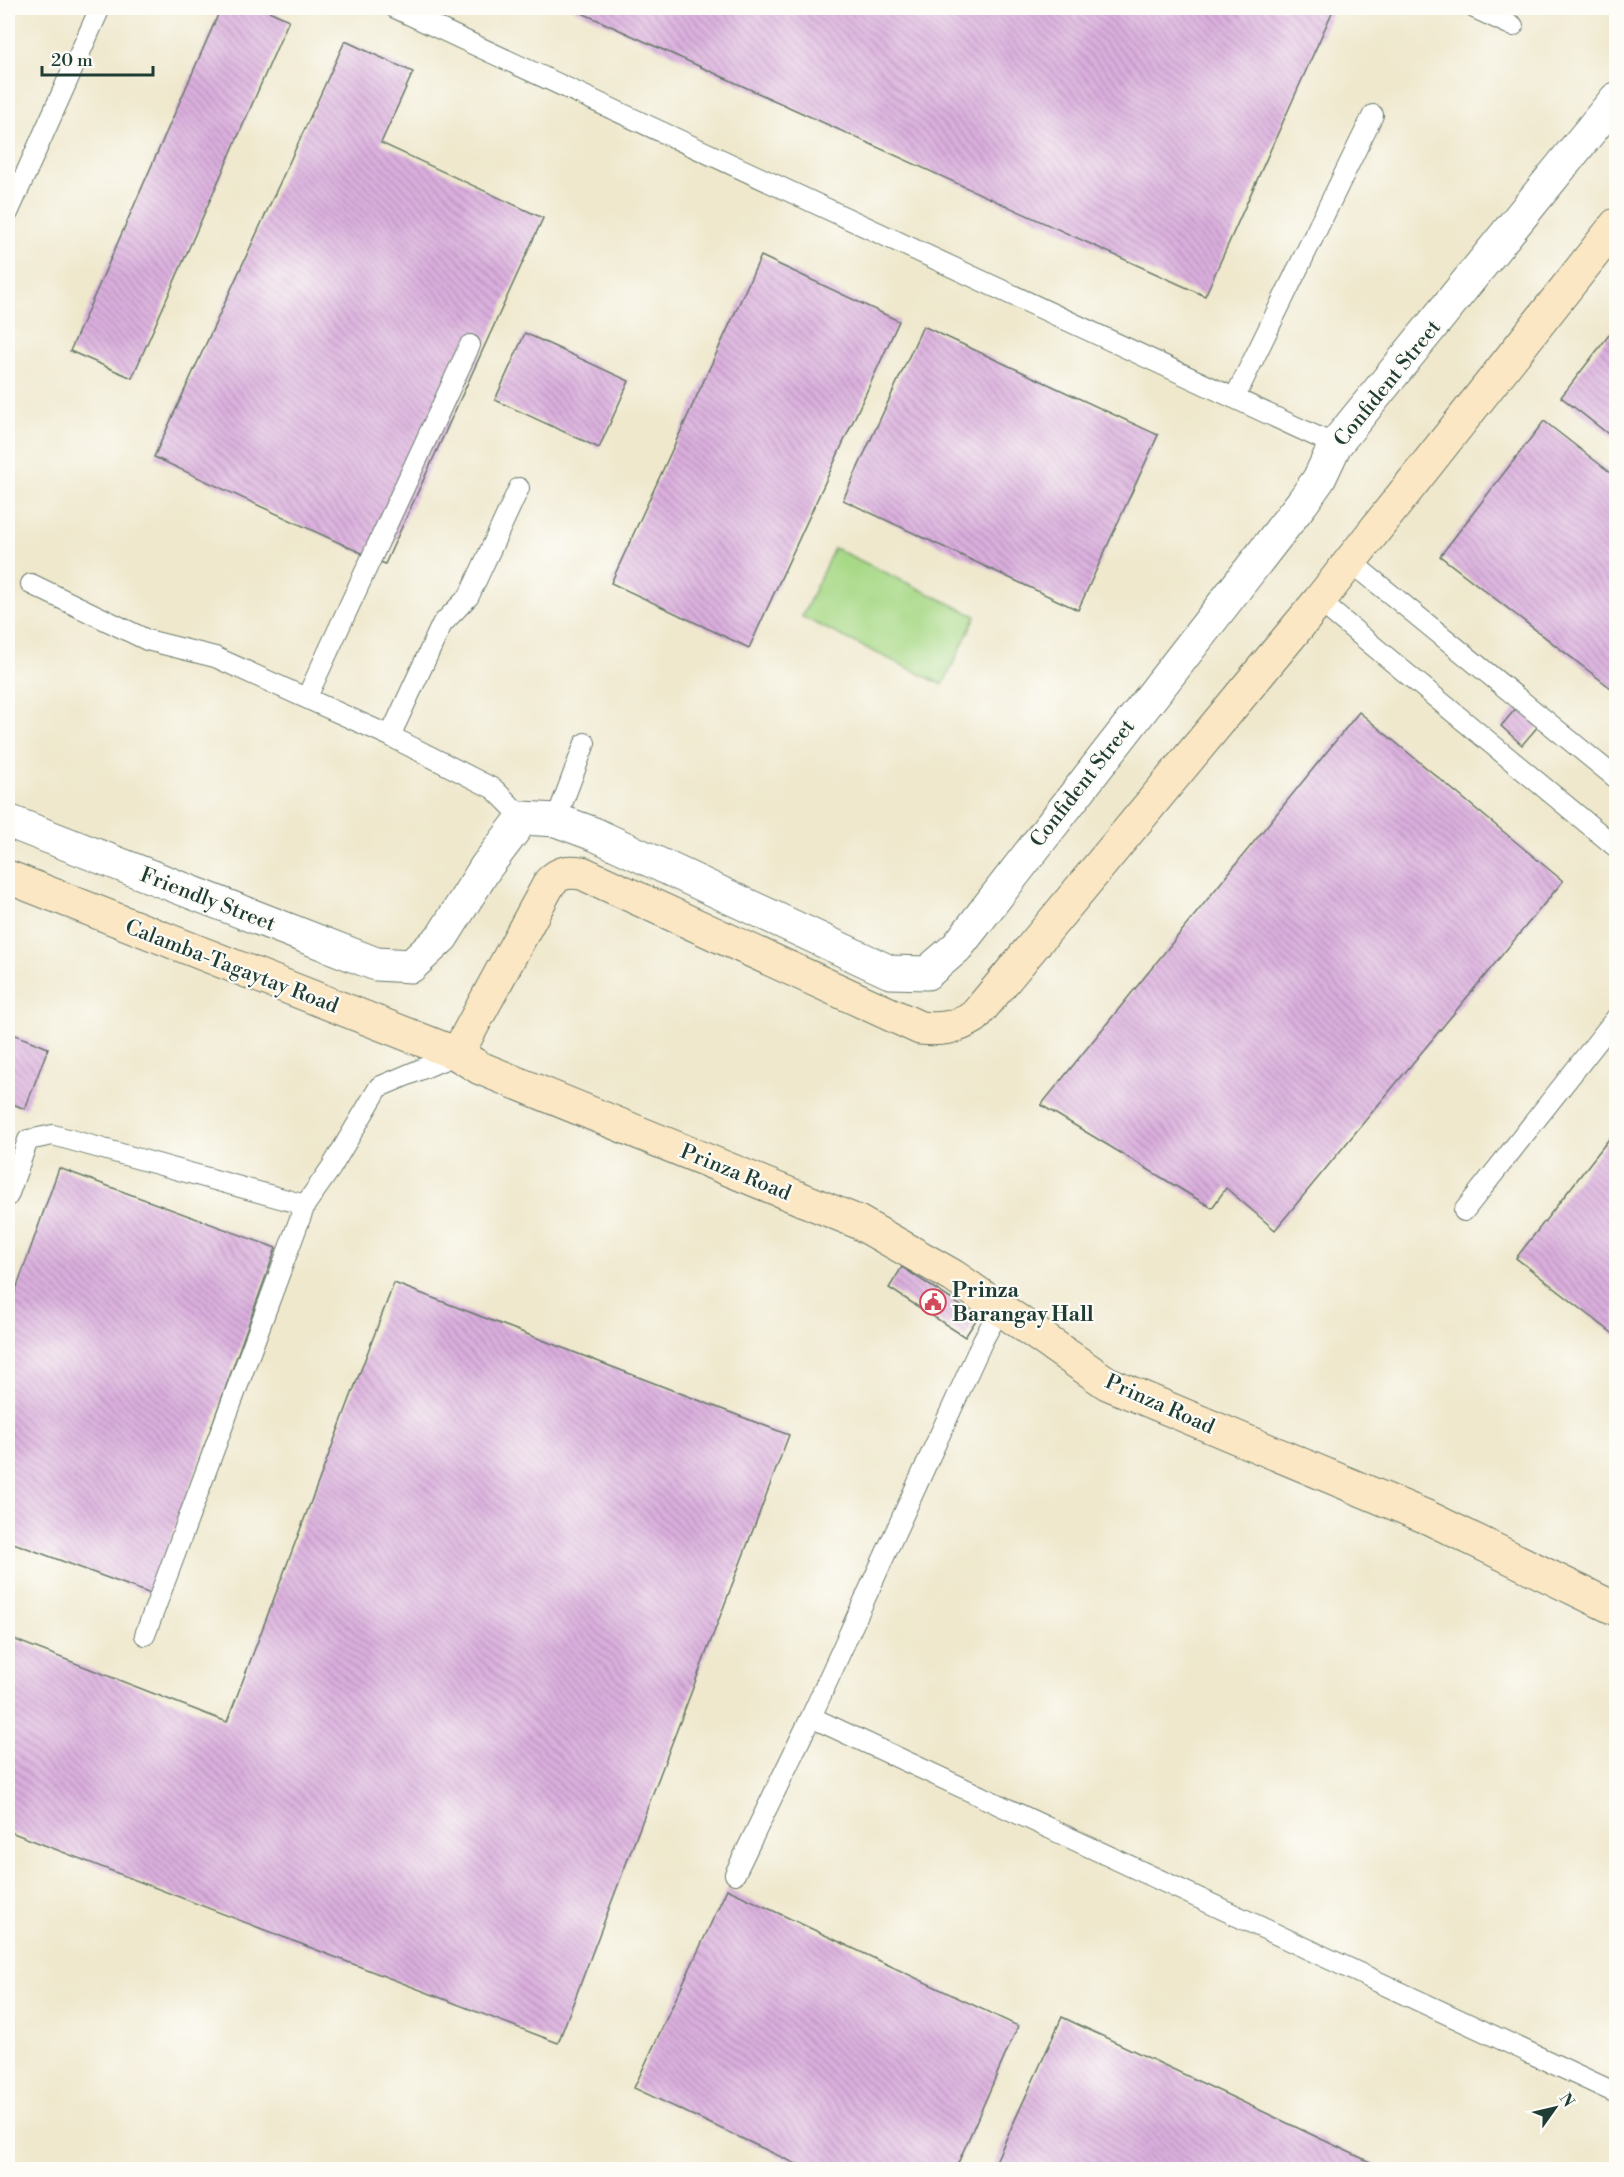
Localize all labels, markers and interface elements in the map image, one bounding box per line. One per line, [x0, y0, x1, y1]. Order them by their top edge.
scale bar [42, 39, 153, 77]
text: 20 m [51, 49, 93, 72]
street label: Confident Street [1329, 315, 1447, 452]
street label: Confident Street [1025, 714, 1141, 853]
street label: Friendly Street [136, 862, 280, 938]
street label: Calamba-Tagaytay Road [121, 914, 342, 1020]
street label: Prinza Road [676, 1139, 795, 1207]
place label: Prinza Barangay Hall [952, 1278, 1094, 1328]
public building icon: Prinza Barangay Hall [918, 1287, 948, 1317]
street label: Prinza Road [1101, 1369, 1218, 1441]
north arrow [1525, 2078, 1585, 2138]
text: N [1555, 2089, 1579, 2111]

